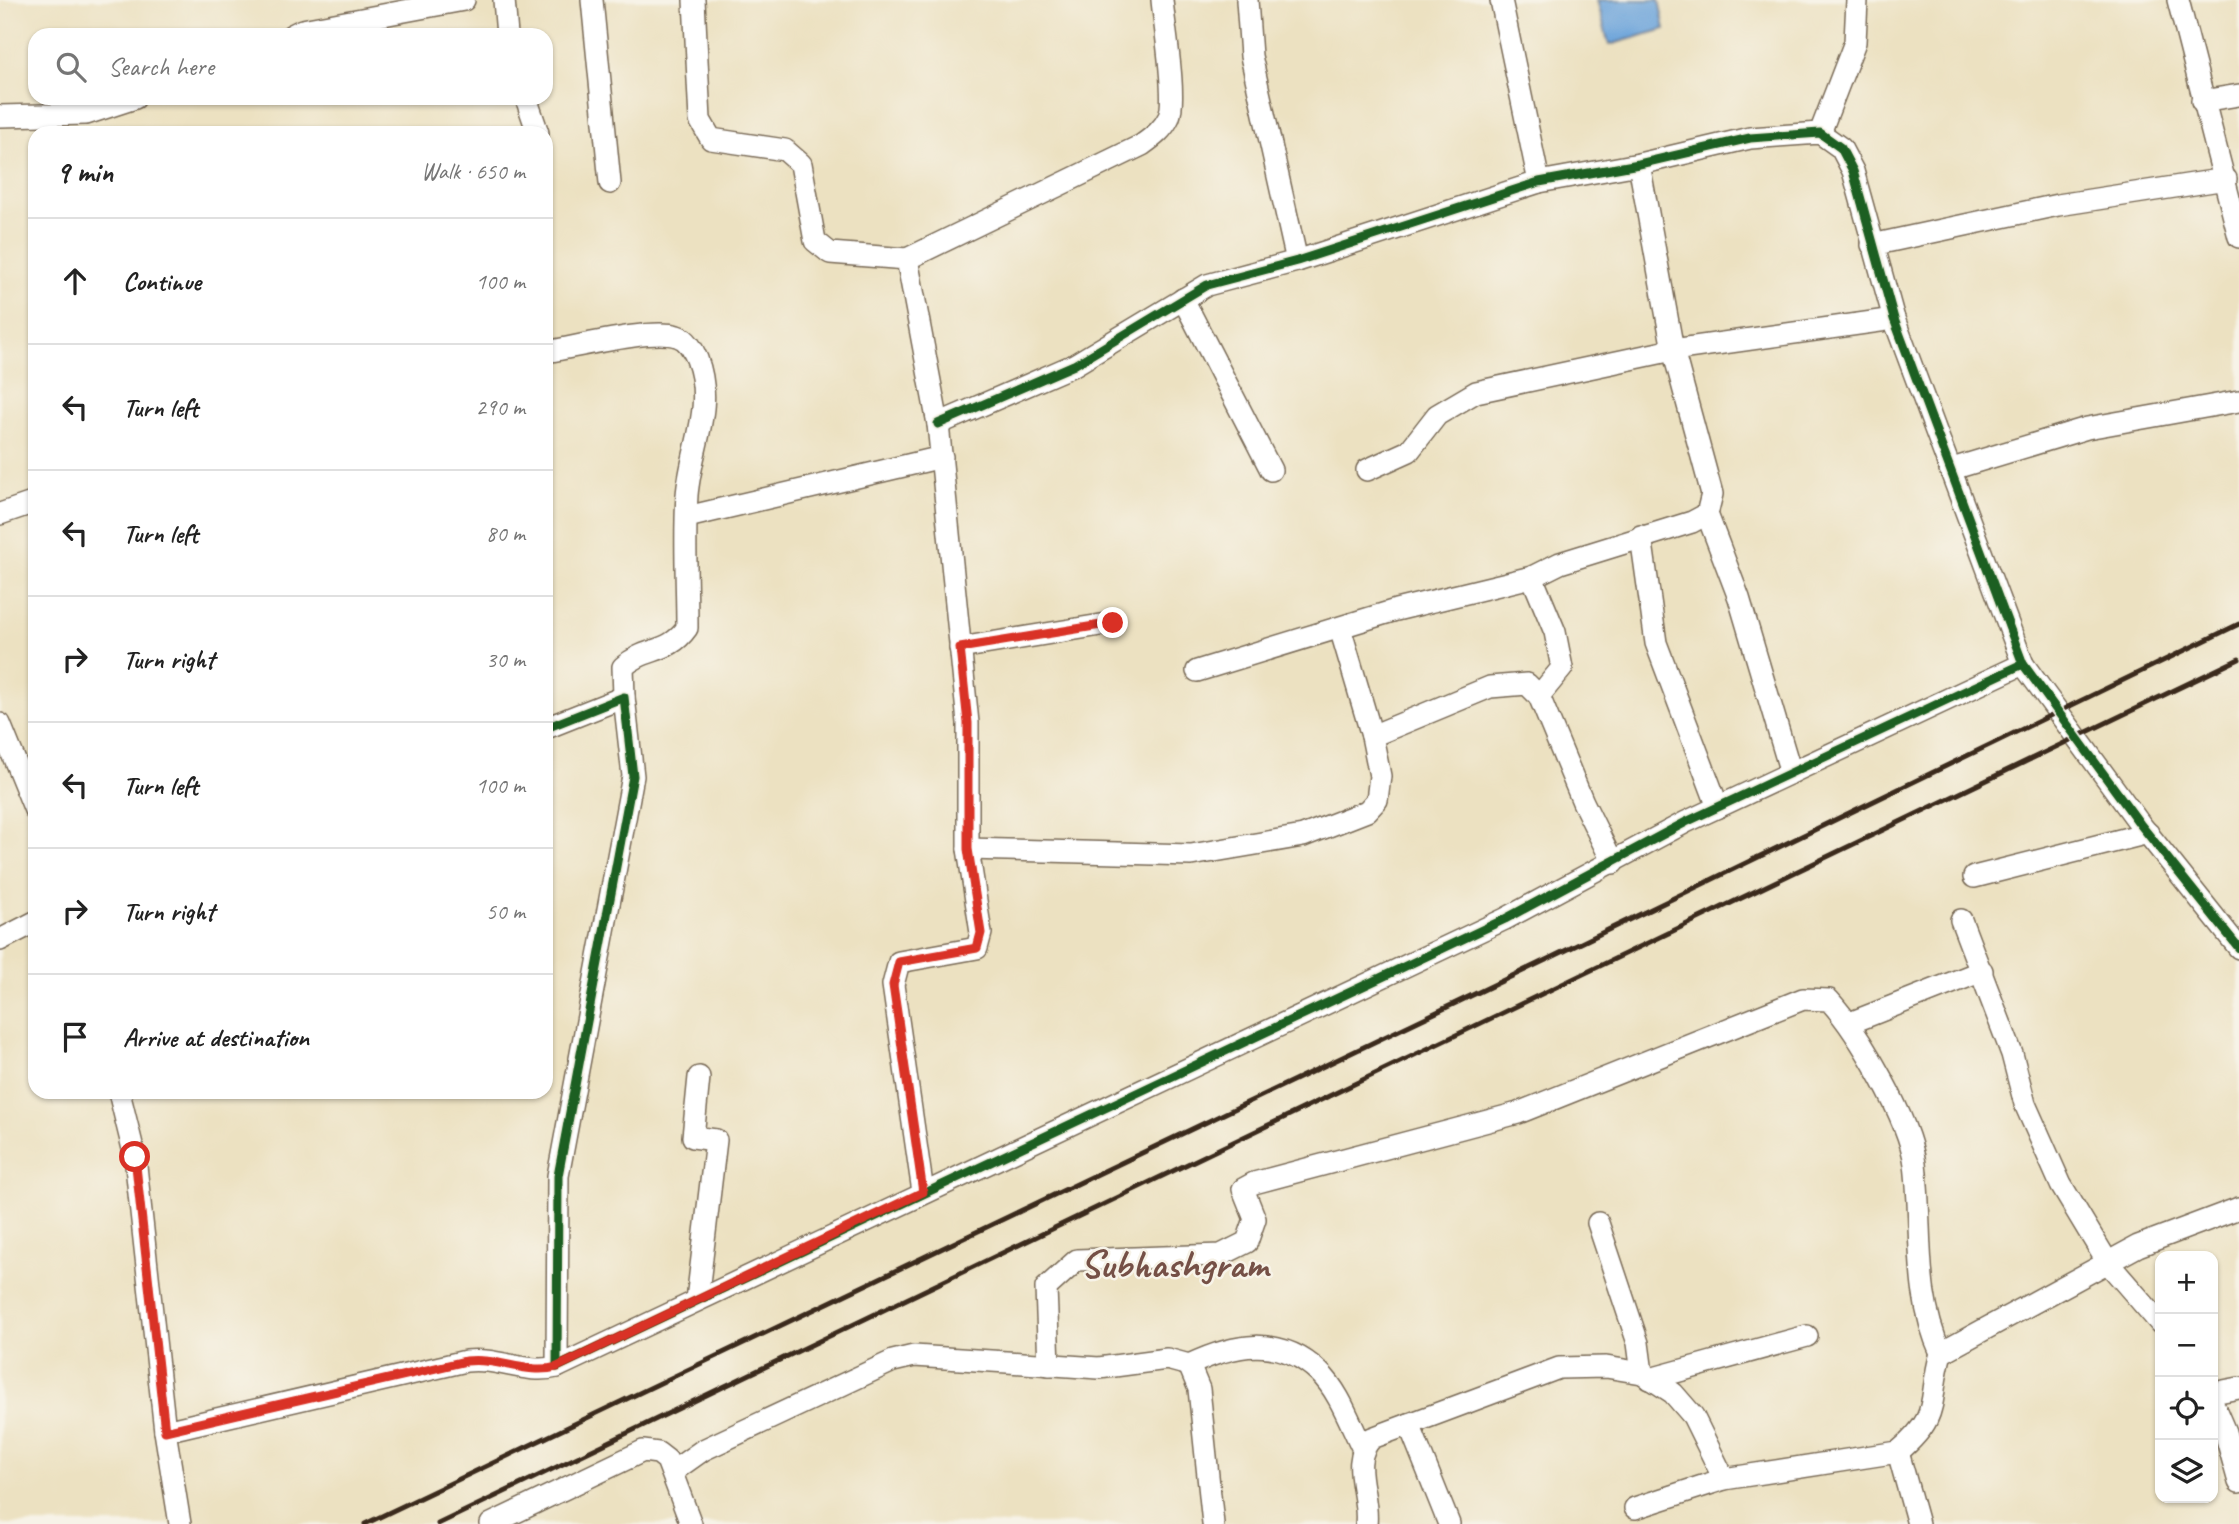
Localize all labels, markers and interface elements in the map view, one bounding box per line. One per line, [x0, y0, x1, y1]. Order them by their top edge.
search box [28, 28, 553, 105]
icon: search [52, 48, 90, 86]
text: Search here [108, 50, 214, 83]
text: 9 min [56, 153, 113, 191]
text: Walk · 650 m [421, 157, 525, 186]
icon: ahead [56, 262, 94, 300]
text: Continue [123, 265, 201, 298]
text: 100 m [476, 267, 525, 296]
icon: left [56, 388, 94, 426]
text: Turn left [123, 391, 198, 424]
text: 290 m [476, 393, 525, 422]
icon: left [56, 514, 94, 552]
text: Turn left [123, 517, 198, 550]
text: 80 m [486, 519, 525, 548]
route end [1097, 607, 1128, 638]
icon: right [56, 640, 94, 678]
text: Turn right [123, 643, 214, 676]
text: 30 m [486, 645, 525, 674]
icon: left [56, 766, 94, 804]
text: Turn left [123, 769, 198, 802]
text: 100 m [476, 771, 525, 800]
icon: right [56, 892, 94, 930]
text: Turn right [123, 895, 214, 928]
text: 50 m [486, 897, 525, 926]
icon: arrive [56, 1018, 94, 1056]
text: Arrive at destination [123, 1021, 309, 1054]
route start [119, 1141, 150, 1172]
district label: Subhashgram [1080, 1239, 1271, 1289]
map controls [2155, 1251, 2218, 1503]
button: + [2155, 1251, 2218, 1314]
button: − [2155, 1314, 2218, 1377]
button: locate [2155, 1377, 2218, 1440]
button: layers [2155, 1440, 2218, 1503]

